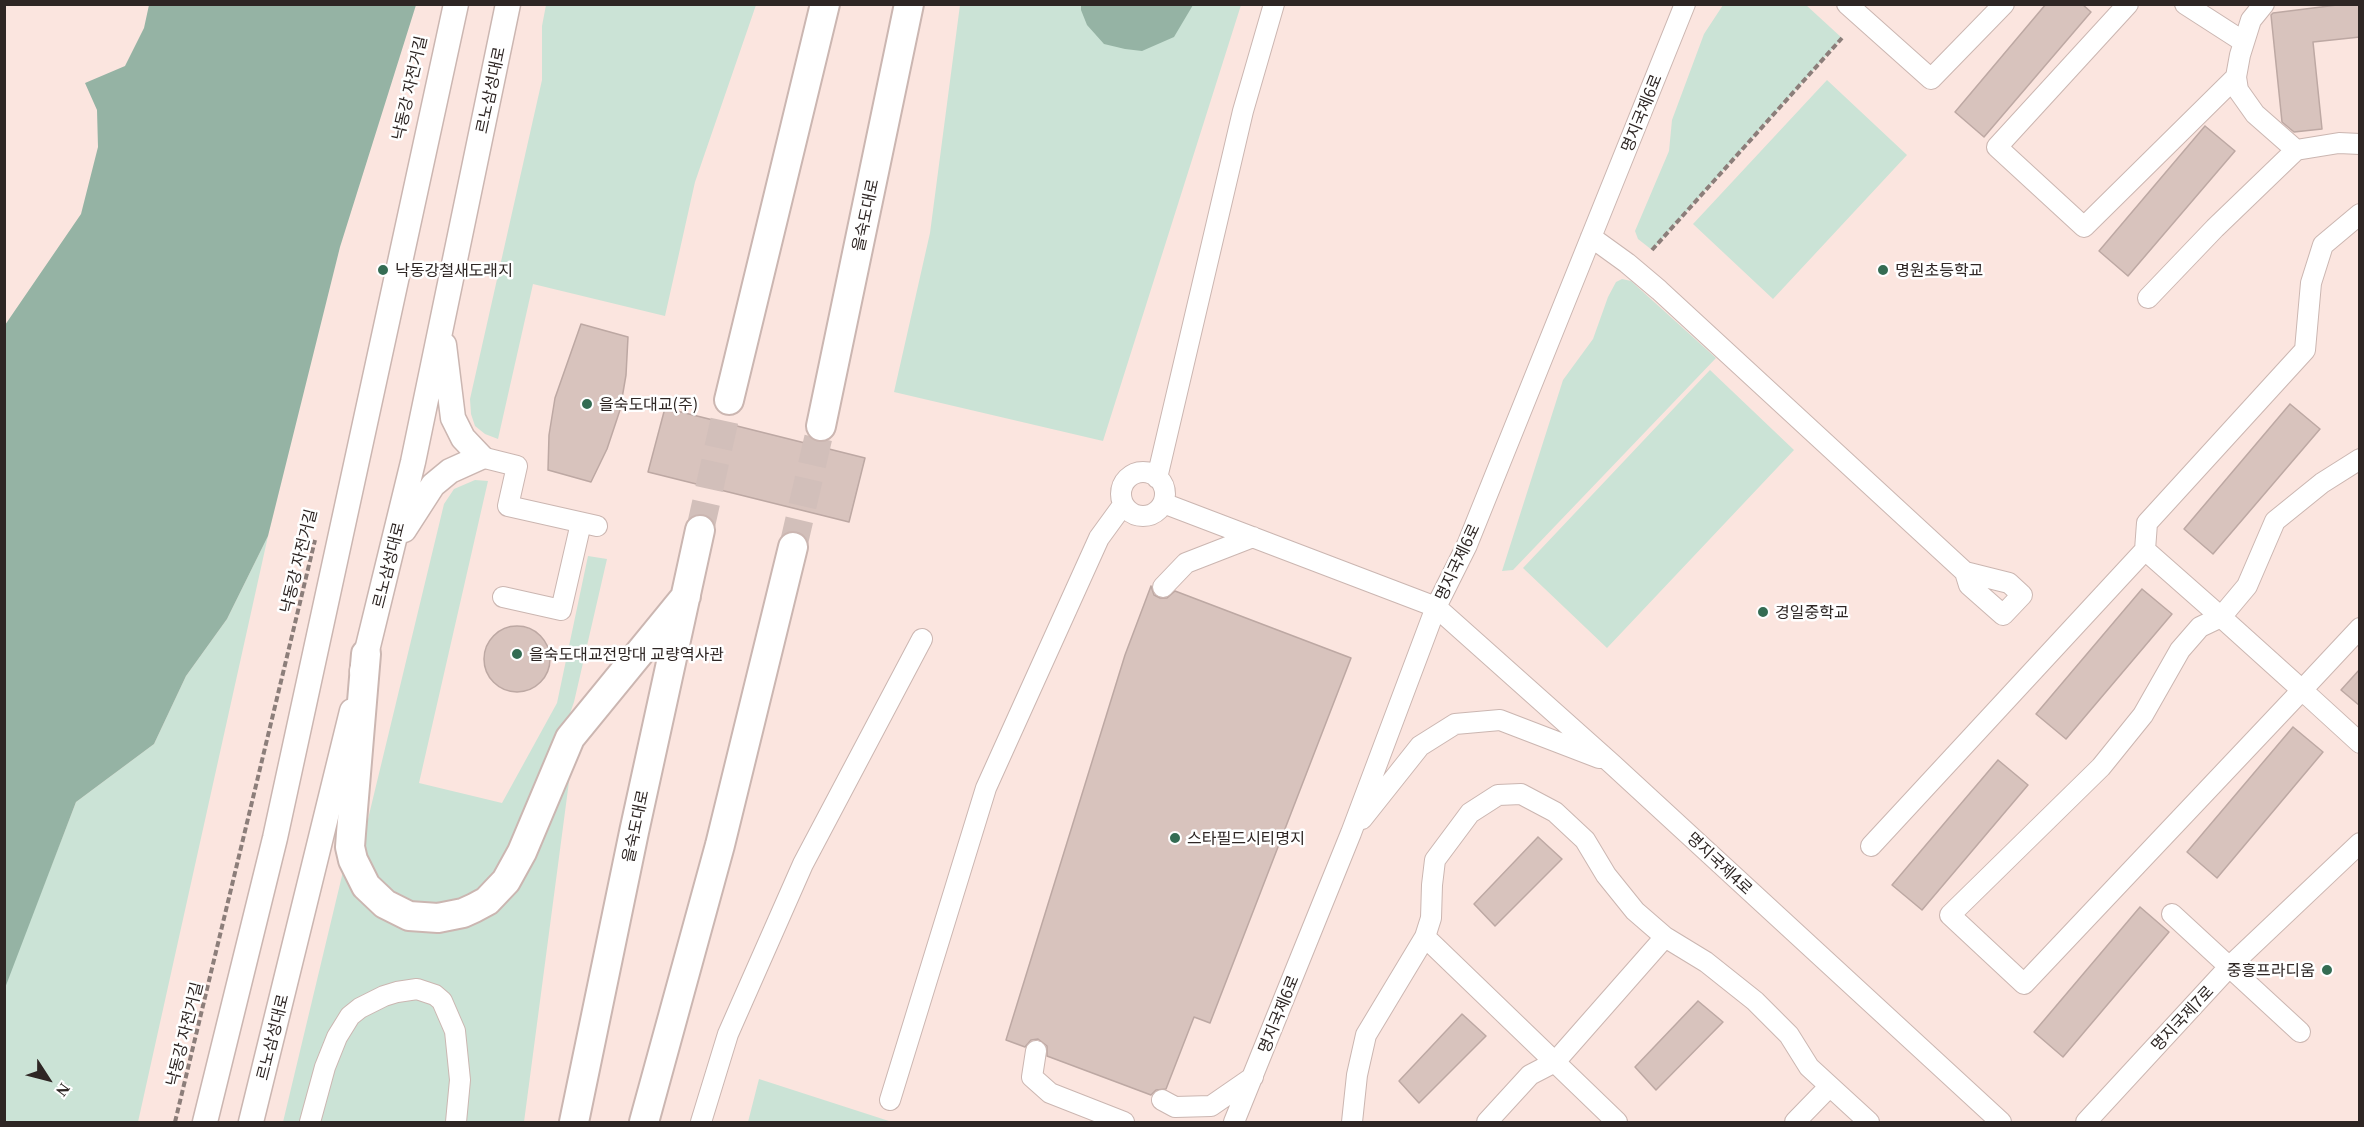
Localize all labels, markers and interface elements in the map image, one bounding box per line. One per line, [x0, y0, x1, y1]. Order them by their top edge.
street label: 낙동강 자전거길 [388, 34, 430, 142]
street label: 르노삼성대로 [471, 45, 509, 135]
street label: 명지국제6로 [1617, 71, 1665, 155]
street label: 을숙도대로 [848, 177, 882, 253]
place label: 낙동강철새도래지 [395, 260, 513, 280]
place label: 명원초등학교 [1895, 260, 1983, 280]
marker: 낙동강철새도래지 [376, 263, 390, 277]
marker: 명원초등학교 [1876, 263, 1890, 277]
place label: 을숙도대교(주) [599, 394, 698, 414]
marker: 을숙도대교(주) [580, 397, 594, 411]
street label: 낙동강 자전거길 [276, 507, 320, 615]
street label: 르노삼성대로 [368, 520, 408, 610]
street label: 명지국제6로 [1431, 521, 1483, 603]
place label: 경일중학교 [1775, 602, 1849, 622]
marker: 경일중학교 [1756, 605, 1770, 619]
place label: 을숙도대교전망대 교량역사관 [529, 644, 724, 664]
marker: 을숙도대교전망대 교량역사관 [510, 647, 524, 661]
street label: 을숙도대로 [618, 788, 652, 864]
place label: 스타필드시티명지 [1187, 828, 1305, 848]
street label: 명지국제4로 [1683, 828, 1757, 898]
marker: 스타필드시티명지 [1168, 831, 1182, 845]
place label: 중흥프라디움 [2227, 960, 2315, 980]
marker: 중흥프라디움 [2320, 963, 2334, 977]
street label: 명지국제6로 [1254, 972, 1302, 1056]
street label: 낙동강 자전거길 [162, 980, 206, 1088]
street label: 명지국제7로 [2147, 981, 2217, 1055]
street label: 르노삼성대로 [252, 992, 292, 1082]
north arrow [18, 1049, 78, 1109]
text: N [53, 1080, 73, 1100]

